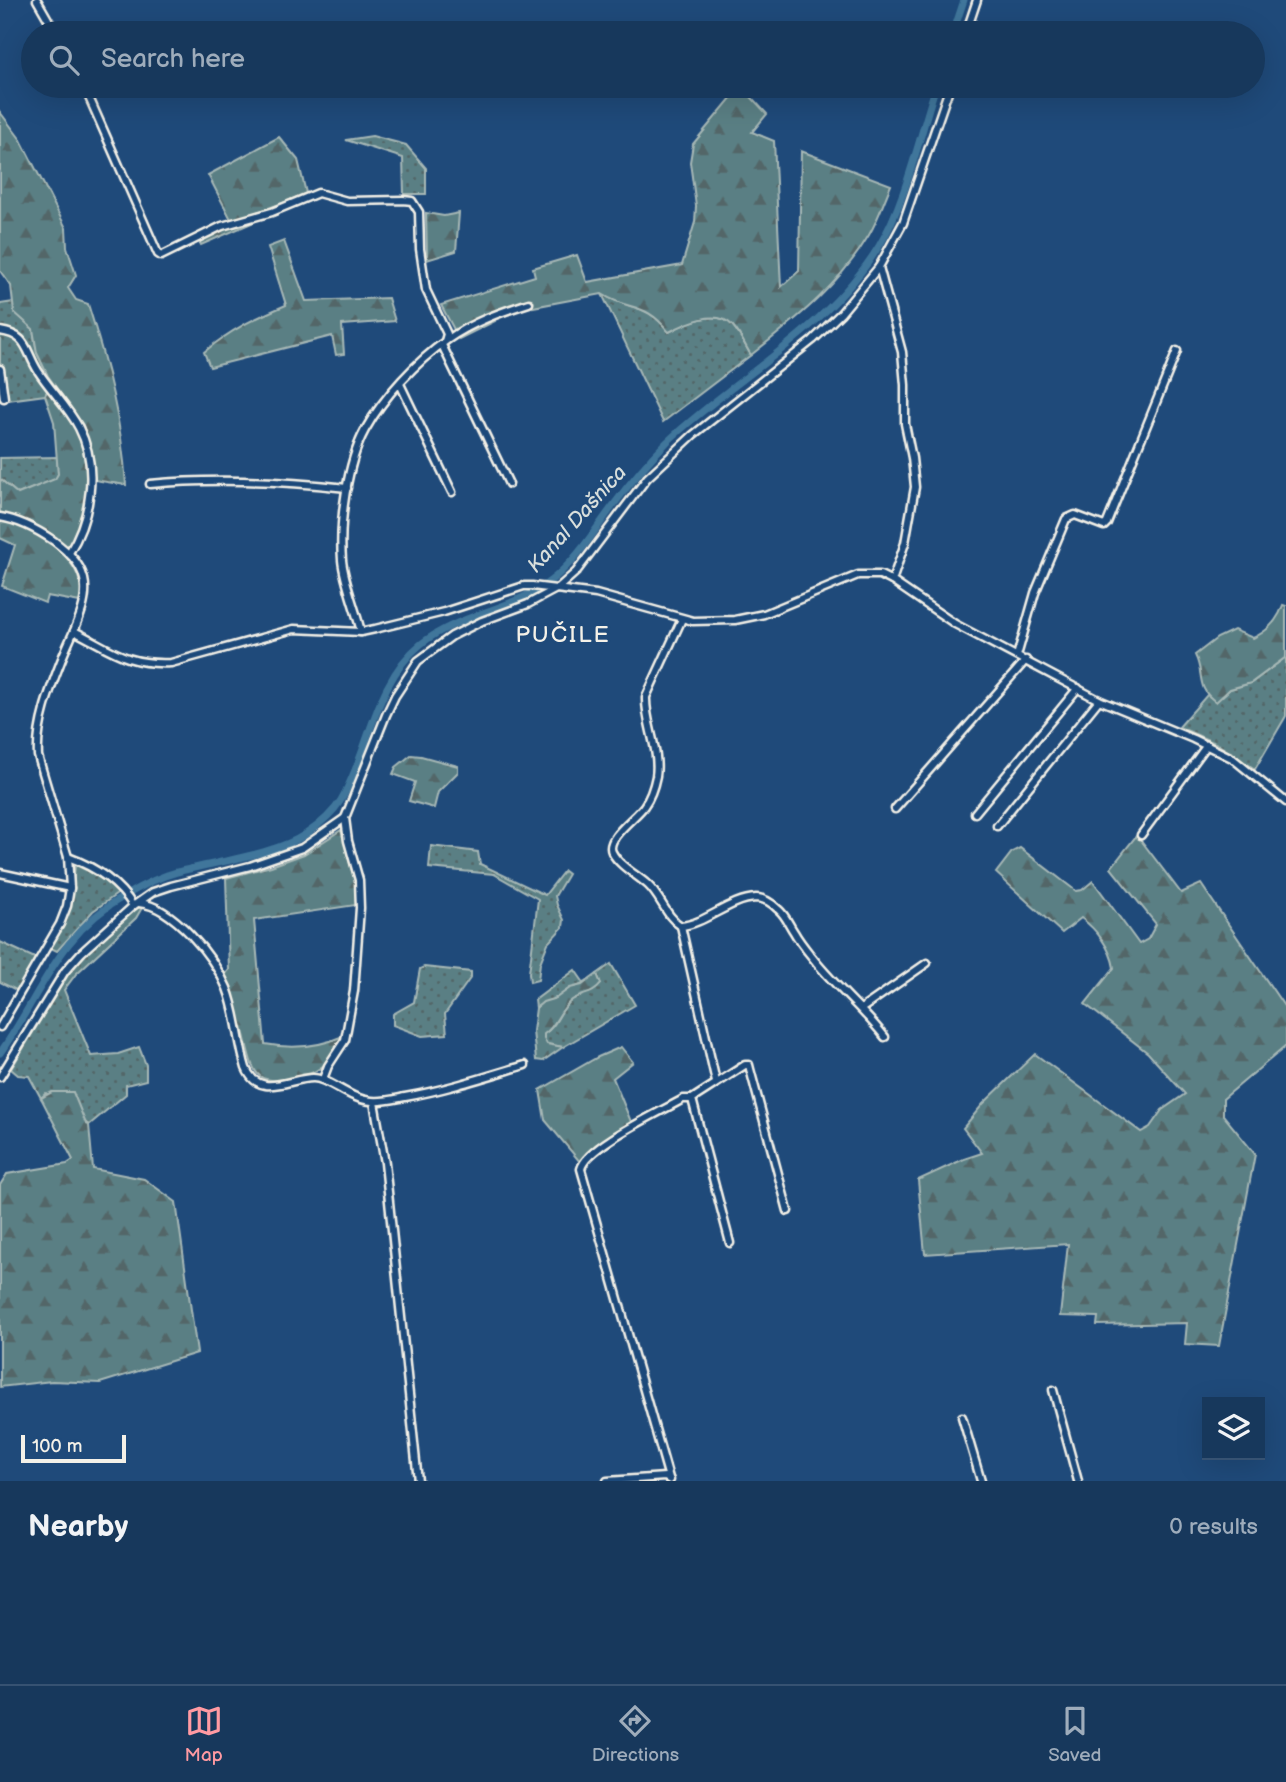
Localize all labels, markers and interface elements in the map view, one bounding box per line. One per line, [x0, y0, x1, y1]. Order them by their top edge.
search box [21, 21, 1265, 98]
icon: search [45, 41, 83, 79]
text: Search here [101, 44, 245, 75]
water label: Kanal Dašnica [522, 460, 632, 578]
district label: PUČILE [515, 620, 611, 649]
map controls [1202, 1397, 1265, 1460]
button: layers [1202, 1397, 1265, 1460]
scale bar [21, 1432, 126, 1464]
text: 100 m [32, 1435, 83, 1458]
text: Nearby [28, 1509, 128, 1545]
text: 0 results [1169, 1513, 1258, 1541]
tab: Map [185, 1702, 223, 1767]
tab: Directions [592, 1702, 679, 1767]
tab: Saved [1048, 1702, 1101, 1767]

